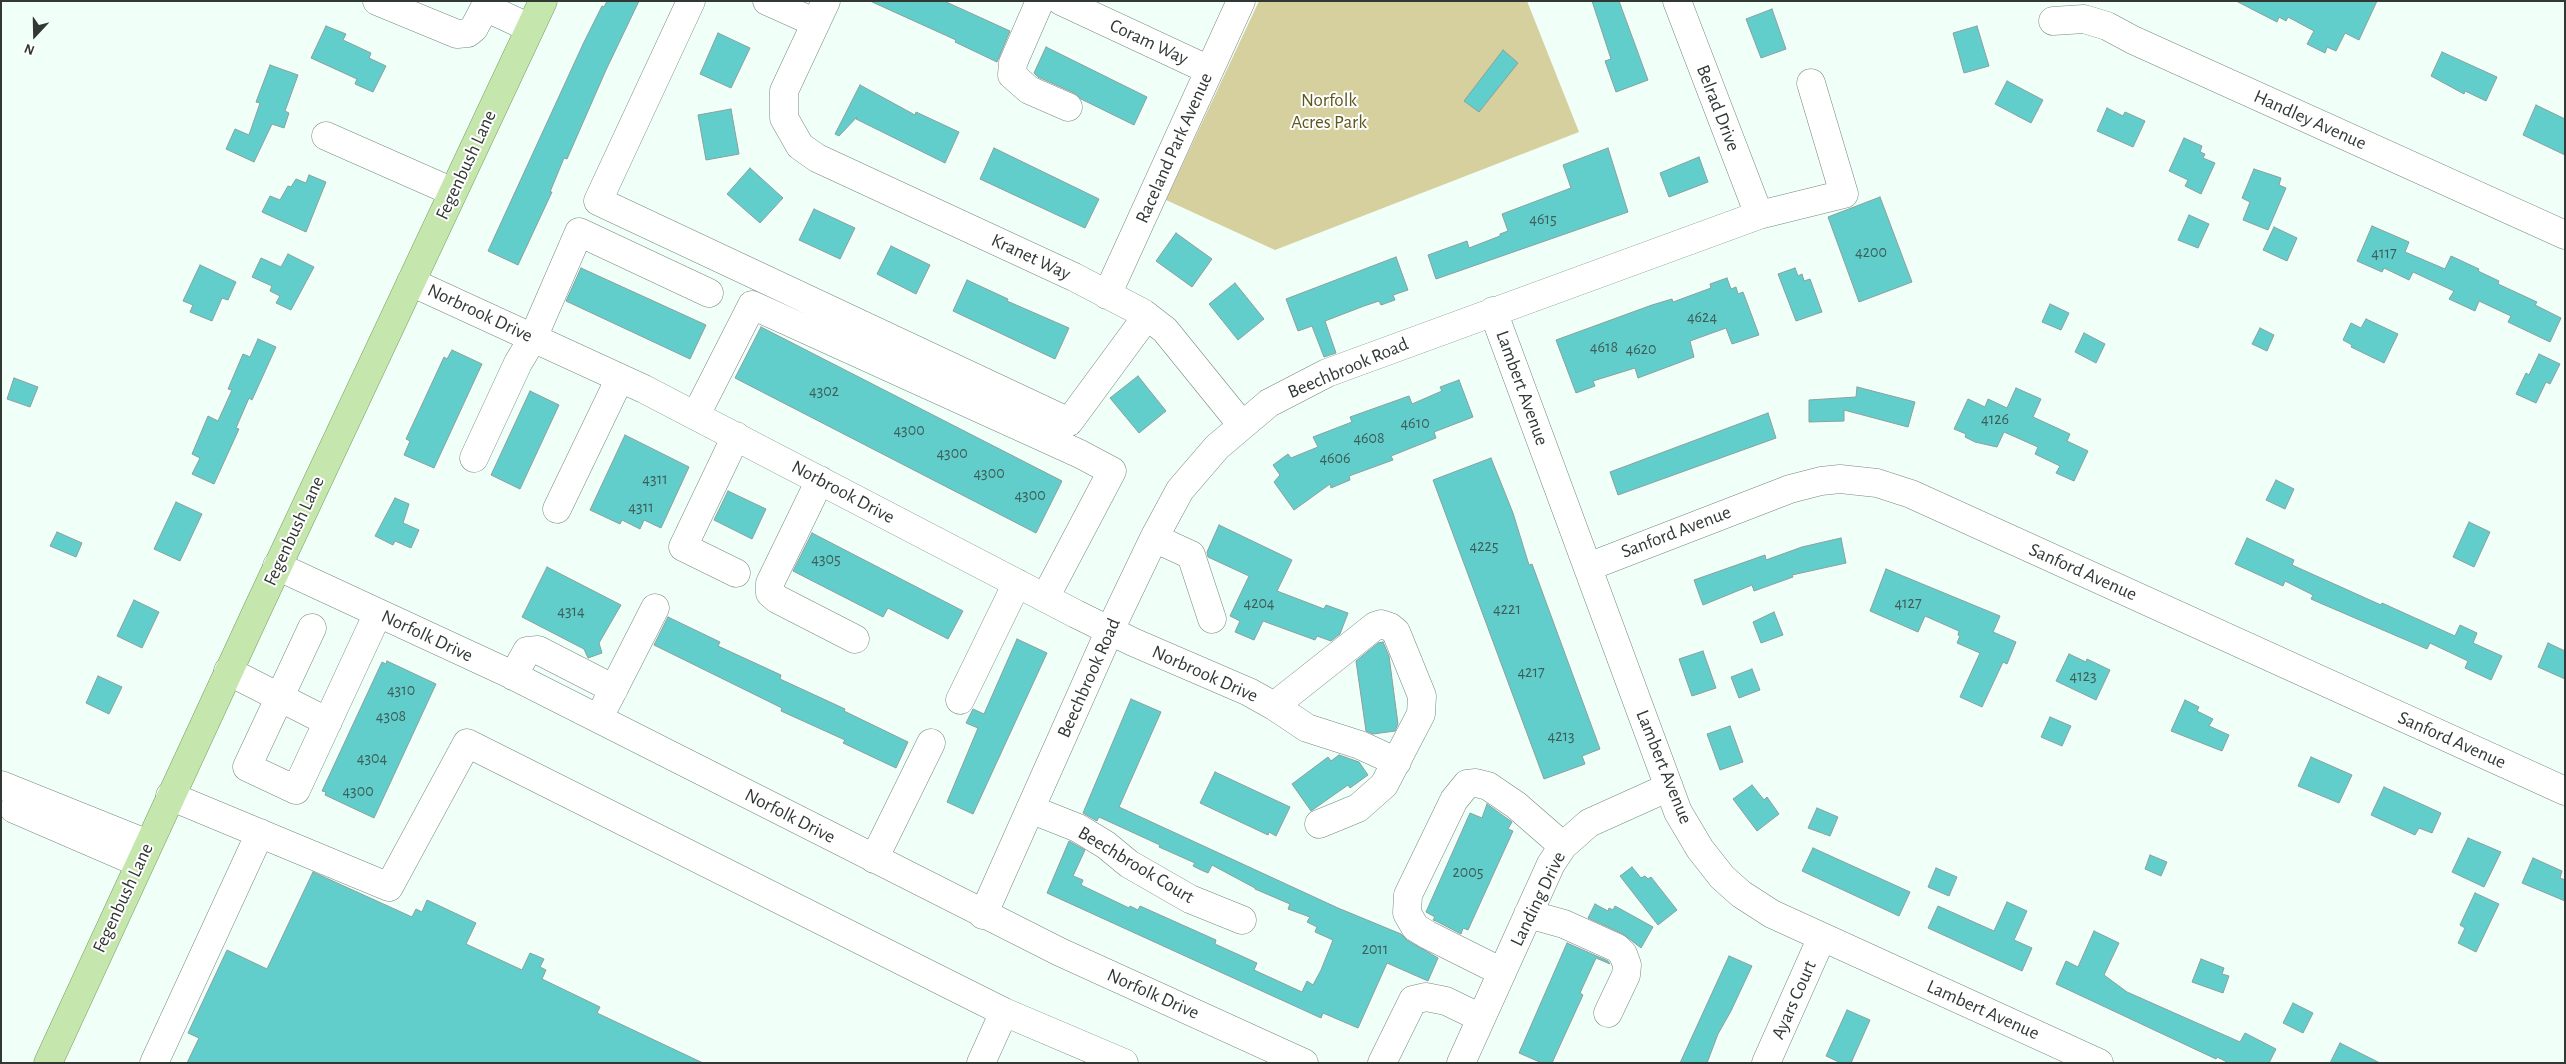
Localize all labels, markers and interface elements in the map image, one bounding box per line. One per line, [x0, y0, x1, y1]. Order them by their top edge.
north arrow [10, 10, 60, 60]
street label: Coram Way [1106, 14, 1192, 70]
text: N [23, 41, 37, 57]
street label: Belrad Drive [1691, 62, 1745, 154]
street label: Raceland Park Avenue [1131, 69, 1217, 227]
street label: Handley Avenue [2250, 85, 2370, 155]
park label: Norfolk Acres Park [1291, 89, 1367, 133]
street label: Fegenbush Lane [431, 106, 501, 224]
house number: 4615 [1529, 209, 1557, 229]
street label: Kranet Way [988, 229, 1074, 285]
house number: 4200 [1855, 242, 1887, 262]
house number: 4117 [2371, 243, 2397, 263]
street label: Norbrook Drive [424, 279, 536, 347]
house number: 4624 [1687, 307, 1717, 327]
street label: Lambert Avenue [1491, 327, 1553, 449]
street label: Beechbrook Road [1284, 332, 1412, 404]
house number: 4618 [1590, 337, 1618, 357]
house number: 4620 [1626, 339, 1656, 359]
house number: 4302 [809, 381, 839, 401]
house number: 4126 [1981, 409, 2009, 429]
house number: 4610 [1400, 413, 1430, 433]
house number: 4300 [893, 420, 925, 440]
house number: 4608 [1353, 428, 1385, 448]
house number: 4300 [936, 443, 968, 463]
house number: 4606 [1319, 448, 1351, 468]
street label: Norbrook Drive [788, 455, 898, 529]
house number: 4300 [973, 463, 1005, 483]
house number: 4311 [642, 469, 668, 489]
street label: Fegenbush Lane [259, 472, 329, 590]
house number: 4300 [1014, 485, 1046, 505]
house number: 4311 [628, 497, 654, 517]
street label: Sanford Avenue [1618, 501, 1734, 563]
house number: 4225 [1470, 536, 1498, 556]
street label: Sanford Avenue [2025, 538, 2141, 606]
house number: 4305 [811, 549, 841, 569]
house number: 4204 [1243, 593, 1275, 613]
house number: 4127 [1894, 593, 1922, 613]
house number: 4221 [1493, 599, 1521, 619]
house number: 4314 [557, 601, 585, 621]
street label: Norfolk Drive [377, 605, 477, 667]
street label: Beechbrook Road [1052, 615, 1126, 741]
street label: Norbrook Drive [1148, 640, 1262, 708]
house number: 4217 [1517, 662, 1545, 682]
house number: 4123 [2069, 666, 2097, 686]
house number: 4310 [387, 680, 415, 700]
house number: 4308 [376, 706, 406, 726]
street label: Sanford Avenue [2394, 706, 2510, 774]
street label: Lambert Avenue [1631, 707, 1697, 827]
house number: 4213 [1547, 726, 1575, 746]
house number: 4304 [357, 748, 387, 768]
house number: 4300 [342, 781, 374, 801]
street label: Norfolk Drive [741, 783, 839, 849]
street label: Beechbrook Court [1074, 821, 1198, 909]
street label: Fegenbush Lane [88, 839, 158, 957]
street label: Landing Drive [1505, 848, 1571, 950]
house number: 2005 [1453, 862, 1483, 882]
house number: 2011 [1362, 939, 1388, 959]
street label: Ayars Court [1767, 957, 1821, 1043]
street label: Norfolk Drive [1103, 964, 1203, 1024]
street label: Lambert Avenue [1923, 975, 2043, 1045]

